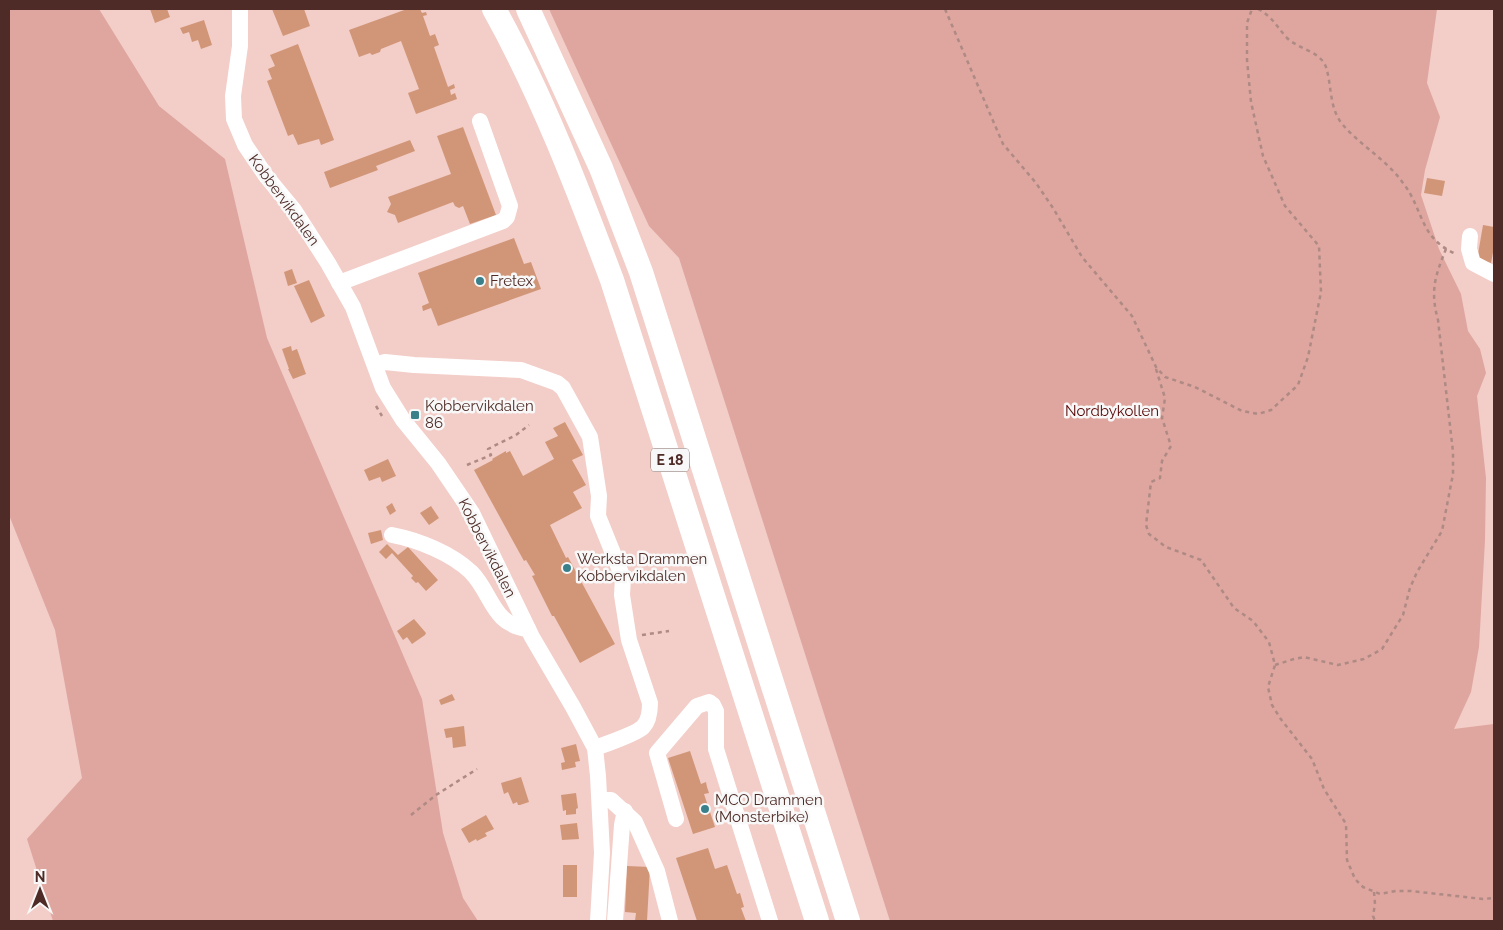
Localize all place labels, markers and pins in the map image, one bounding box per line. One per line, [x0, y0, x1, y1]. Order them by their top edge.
place label: Fretex [490, 272, 533, 290]
marker: Fretex [474, 275, 486, 287]
place label: Kobbervikdalen 86 [425, 397, 534, 432]
marker: Kobbervikdalen 86 [409, 409, 421, 421]
place label: Werksta Drammen Kobbervikdalen [577, 550, 707, 585]
marker: Werksta Drammen Kobbervikdalen [561, 562, 573, 574]
place label: MCO Drammen (Monsterbike) [715, 791, 823, 826]
marker: MCO Drammen (Monsterbike) [699, 803, 711, 815]

